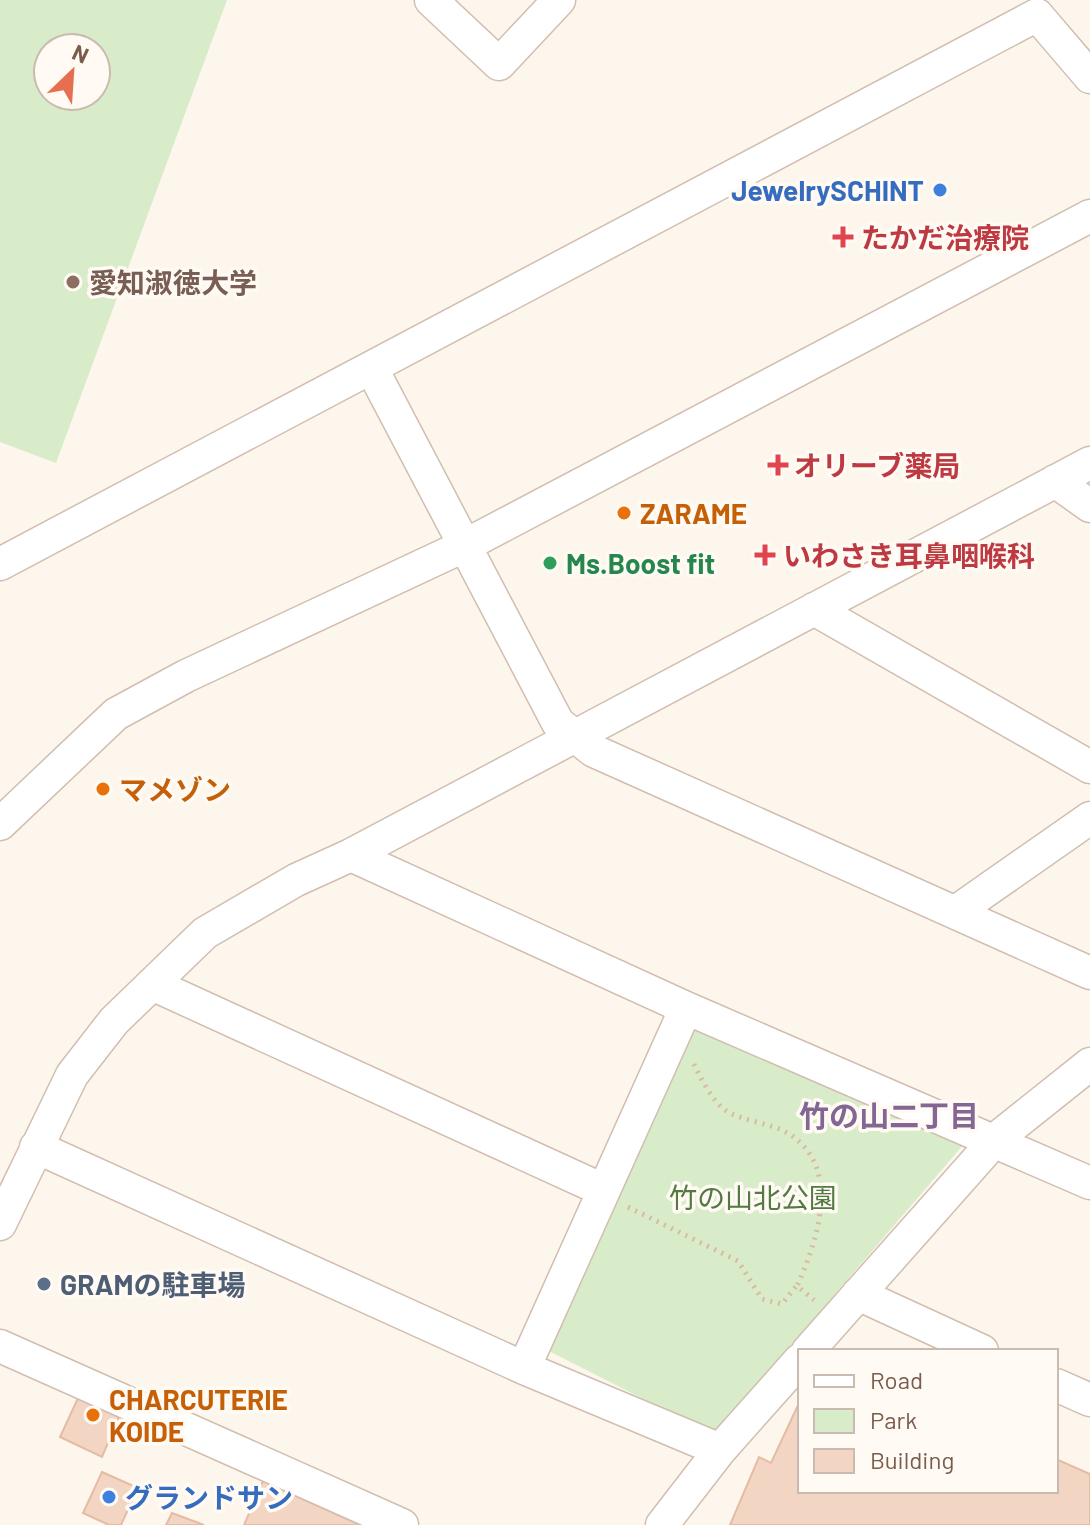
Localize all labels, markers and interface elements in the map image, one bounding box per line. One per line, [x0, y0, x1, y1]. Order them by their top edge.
north arrow [32, 32, 112, 112]
text: N [69, 38, 93, 68]
place label: JewelrySCHINT [731, 173, 924, 207]
marker: JewelrySCHINT [931, 181, 949, 199]
place label: たかだ治療院 [861, 220, 1029, 254]
marker: たかだ治療院 [832, 226, 854, 248]
place label: 愛知淑徳大学 [89, 265, 257, 299]
marker: 愛知淑徳大学 [64, 273, 82, 291]
place label: オリーブ薬局 [794, 448, 960, 482]
marker: オリーブ薬局 [769, 456, 787, 474]
place label: ZARAME [640, 496, 747, 530]
marker: ZARAME [615, 504, 633, 522]
place label: いわさき耳鼻咽喉科 [783, 538, 1035, 572]
marker: いわさき耳鼻咽喉科 [754, 544, 776, 566]
place label: Ms.Boost fit [566, 546, 715, 580]
marker: Ms.Boost fit [541, 554, 559, 572]
place label: マメゾン [119, 772, 231, 806]
marker: マメゾン [94, 780, 112, 798]
district label: 竹の山二丁目 [799, 1097, 979, 1133]
park label: 竹の山北公園 [669, 1180, 837, 1214]
place label: GRAMの駐車場 [60, 1267, 246, 1301]
marker: GRAMの駐車場 [35, 1275, 53, 1293]
legend [798, 1349, 1058, 1493]
text: Road [870, 1365, 923, 1394]
place label: CHARCUTERIE KOIDE [109, 1382, 288, 1448]
text: Park [870, 1405, 917, 1434]
marker: CHARCUTERIE KOIDE [84, 1406, 102, 1424]
text: Building [870, 1445, 954, 1474]
place label: グランドサン [125, 1480, 293, 1514]
marker: グランドサン [100, 1488, 118, 1506]

